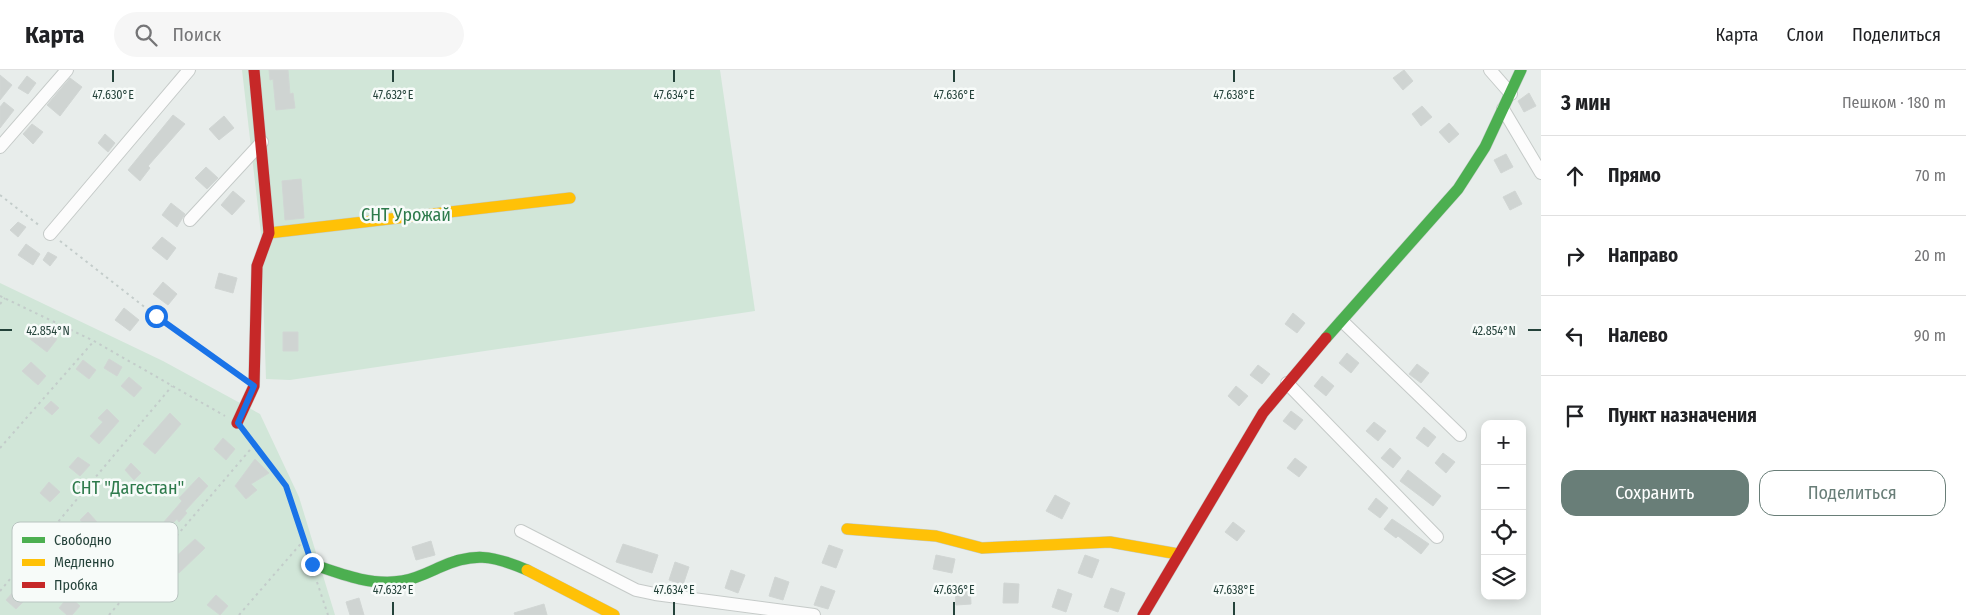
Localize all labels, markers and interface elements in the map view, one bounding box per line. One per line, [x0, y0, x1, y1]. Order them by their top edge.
search box [114, 12, 464, 57]
text: Карта [25, 21, 84, 49]
icon: search [132, 21, 160, 49]
text: Поиск [172, 23, 221, 46]
text: Карта [1715, 24, 1758, 46]
text: Слои [1786, 24, 1824, 46]
text: Поделиться [1852, 24, 1941, 46]
text: 47.630°E [92, 88, 134, 102]
text: 47.632°E [373, 88, 414, 102]
text: 47.634°E [653, 88, 695, 102]
text: 47.636°E [933, 88, 975, 102]
text: 47.638°E [1213, 88, 1255, 102]
text: 3 мин [1561, 90, 1611, 116]
text: Пешком · 180 m [1842, 93, 1946, 112]
icon: ahead [1561, 162, 1589, 190]
text: Прямо [1608, 164, 1661, 187]
text: 70 m [1915, 166, 1946, 185]
park label: СНТ Урожай [361, 204, 451, 226]
icon: right [1561, 242, 1589, 270]
text: Направо [1608, 244, 1678, 267]
text: 20 m [1915, 246, 1946, 265]
route start [145, 305, 168, 328]
icon: left [1561, 322, 1589, 350]
text: 42.854°N [26, 324, 70, 338]
text: 42.854°N [1472, 324, 1516, 338]
text: Налево [1608, 324, 1668, 347]
text: 90 m [1914, 326, 1946, 345]
icon: arrive [1561, 402, 1589, 430]
text: Пункт назначения [1608, 404, 1757, 427]
map controls [1481, 420, 1526, 600]
button: + [1481, 420, 1526, 465]
button: − [1481, 465, 1526, 510]
button: Сохранить [1561, 470, 1749, 516]
button: Поделиться [1759, 470, 1946, 516]
park label: СНТ "Дагестан" [72, 477, 184, 499]
button: locate [1481, 510, 1526, 555]
legend [12, 522, 178, 602]
text: Свободно [54, 532, 112, 549]
route end [301, 553, 324, 576]
text: Медленно [54, 554, 114, 571]
button: layers [1481, 555, 1526, 600]
text: Пробка [54, 577, 98, 594]
text: 47.632°E [373, 583, 414, 597]
text: 47.634°E [653, 583, 695, 597]
text: 47.636°E [933, 583, 975, 597]
text: 47.638°E [1213, 583, 1255, 597]

